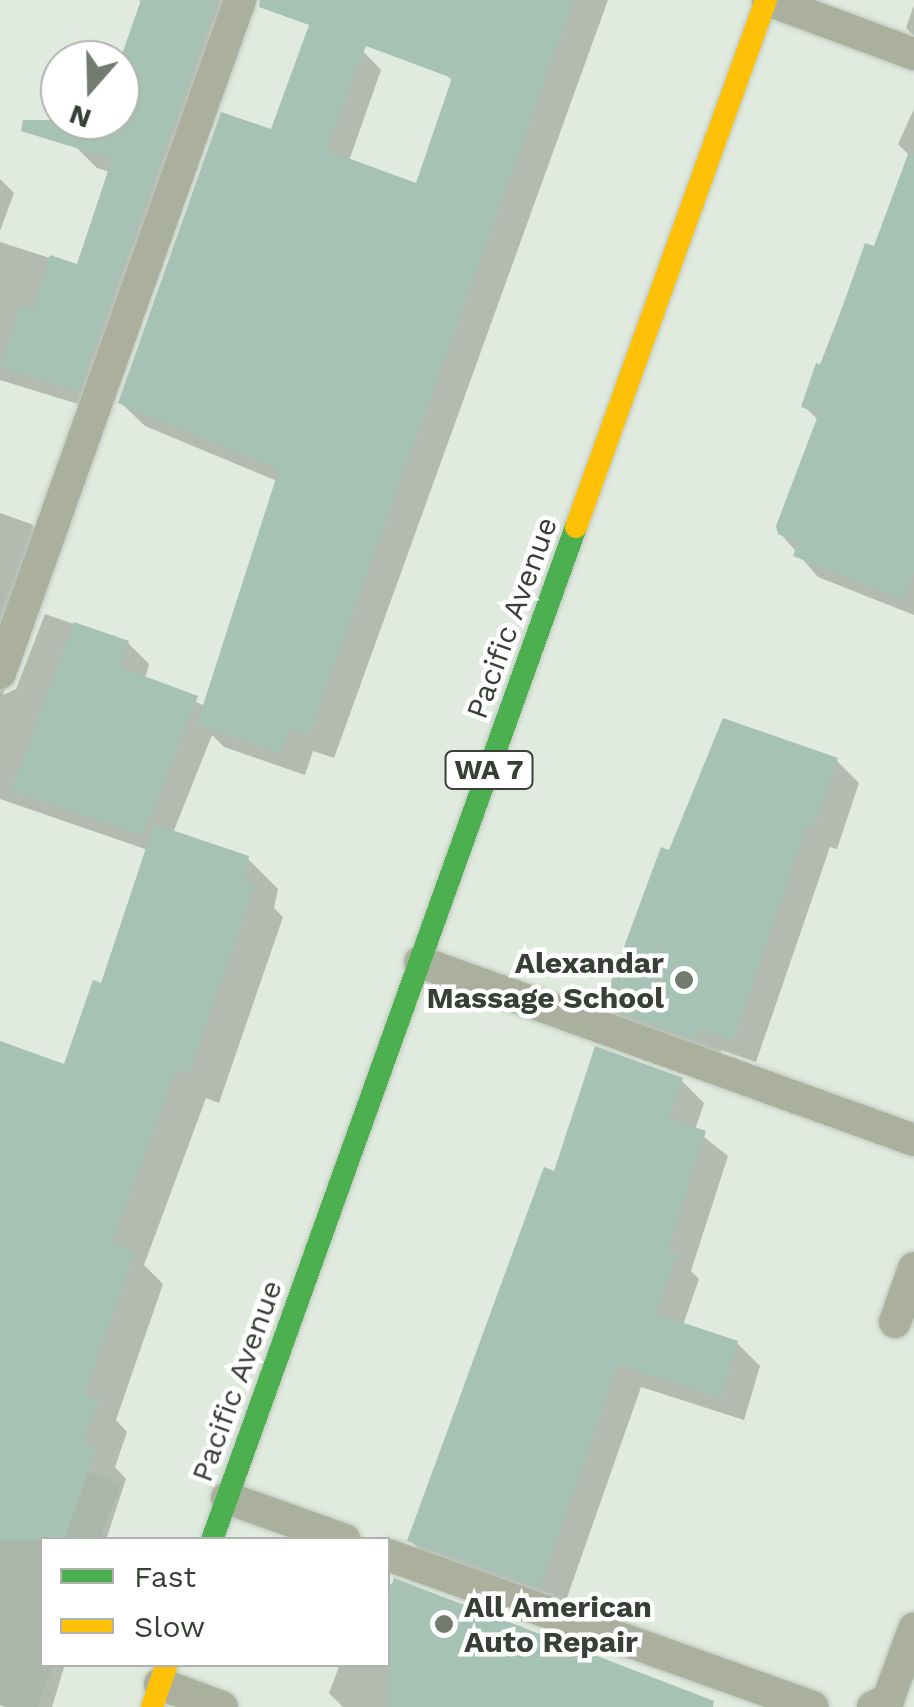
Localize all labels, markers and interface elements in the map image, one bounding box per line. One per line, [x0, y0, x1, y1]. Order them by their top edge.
north arrow [40, 40, 140, 140]
text: N [65, 98, 96, 136]
street label: Pacific Avenue [459, 512, 565, 724]
road number: WA 7 [442, 747, 536, 793]
place label: Alexandar Massage School [426, 945, 664, 1016]
marker: Alexandar Massage School [673, 969, 695, 991]
street label: Pacific Avenue [184, 1275, 290, 1487]
legend [40, 1537, 390, 1667]
text: Fast [134, 1559, 196, 1594]
place label: All American Auto Repair [464, 1589, 653, 1660]
text: Slow [134, 1609, 205, 1644]
marker: All American Auto Repair [433, 1613, 455, 1635]

